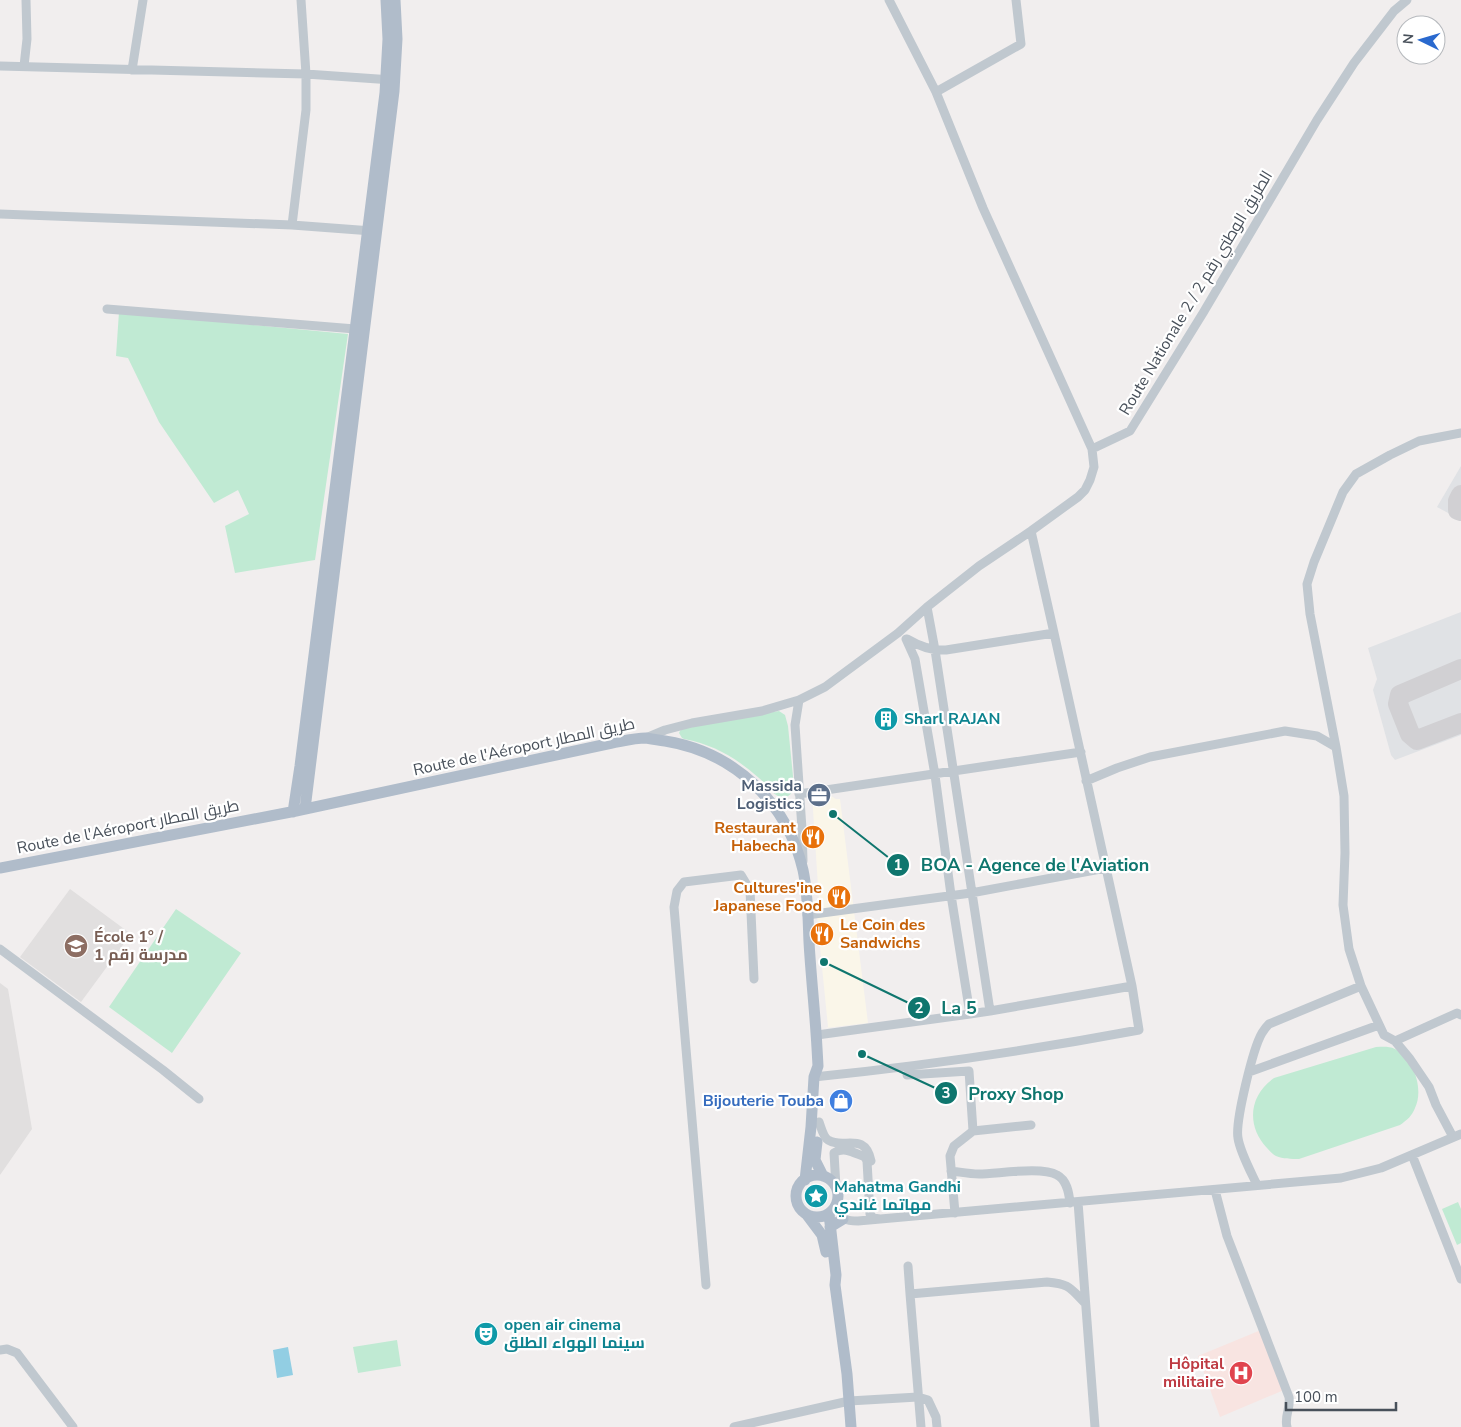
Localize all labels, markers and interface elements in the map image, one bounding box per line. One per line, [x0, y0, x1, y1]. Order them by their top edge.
north arrow [1396, 15, 1446, 65]
text: N [1399, 33, 1418, 45]
street label: Route Nationale 2 / الطريق الوطني رقم 2 [1114, 167, 1280, 420]
building icon: Sharl RAJAN [873, 706, 899, 732]
place label: Sharl RAJAN [904, 708, 1000, 730]
street label: Route de l'Aéroport طريق المطار [411, 713, 637, 781]
place label: Massida Logistics [737, 775, 802, 815]
office icon: Massida Logistics [806, 782, 832, 808]
street label: Route de l'Aéroport طريق المطار [15, 795, 241, 859]
place label: Restaurant Habecha [714, 817, 797, 857]
restaurant icon: Restaurant Habecha [800, 824, 826, 850]
callout: BOA - Agence de l'Aviation [885, 849, 1159, 882]
text: BOA - Agence de l'Aviation [921, 853, 1149, 877]
text: 1 [893, 855, 903, 875]
place label: Cultures'ine Japanese Food [713, 877, 822, 917]
restaurant icon: Cultures'ine Japanese Food [826, 884, 852, 910]
place label: Le Coin des Sandwichs [840, 914, 925, 954]
restaurant icon: Le Coin des Sandwichs [809, 921, 835, 947]
place label: École 1° / مدرسة رقم 1 [94, 926, 188, 966]
school or university icon: École 1° / مدرسة رقم 1 [63, 933, 89, 959]
callout: La 5 [907, 992, 987, 1025]
text: La 5 [941, 996, 977, 1020]
text: 2 [914, 998, 924, 1018]
callout: Proxy Shop [934, 1077, 1074, 1110]
text: Proxy Shop [968, 1082, 1064, 1106]
text: 3 [941, 1083, 951, 1103]
shop icon: Bijouterie Touba [828, 1088, 854, 1114]
place label: Bijouterie Touba [703, 1090, 824, 1112]
place label: Mahatma Gandhi مهاتما غاندي [834, 1176, 961, 1217]
place icon: Mahatma Gandhi مهاتما غاندي [803, 1183, 829, 1209]
place label: open air cinema سينما الهواء الطلق [504, 1314, 645, 1354]
theatre icon: open air cinema سينما الهواء الطلق [473, 1321, 499, 1347]
place label: Hôpital militaire [1163, 1353, 1224, 1393]
hospital icon: Hôpital militaire [1228, 1360, 1254, 1386]
scale bar [1286, 1380, 1396, 1412]
text: 100 m [1294, 1387, 1338, 1407]

